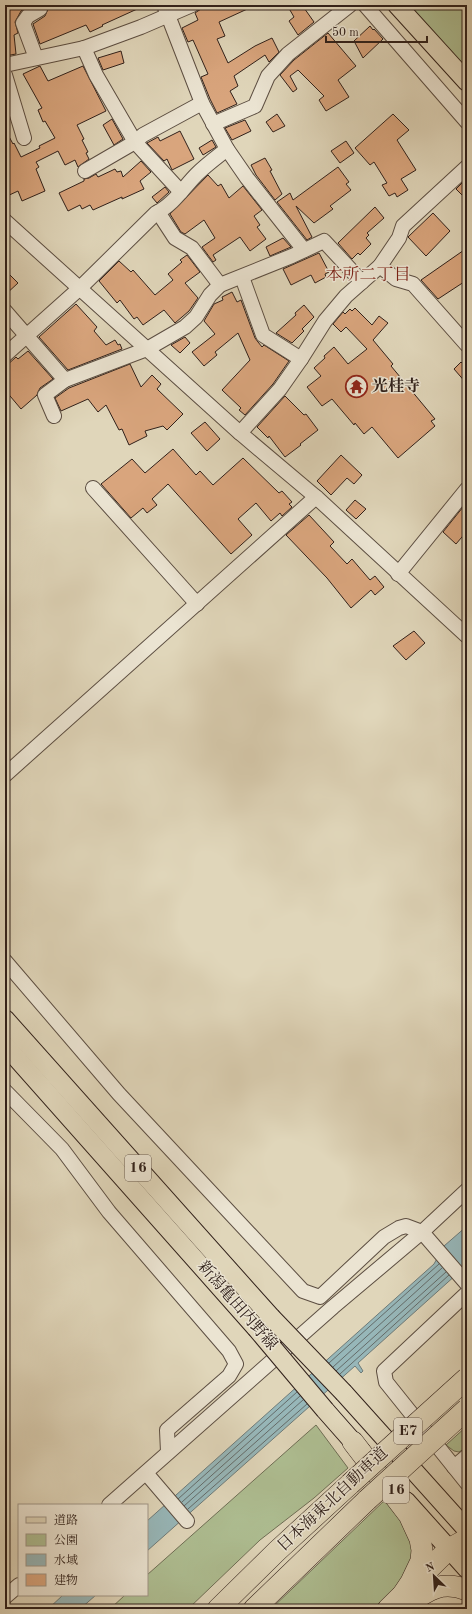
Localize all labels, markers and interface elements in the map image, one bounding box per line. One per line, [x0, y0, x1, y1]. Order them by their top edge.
scale bar [326, 18, 427, 44]
text: 50 m [332, 26, 359, 39]
district label: 本所二丁目 [326, 265, 411, 284]
temple icon: 光桂寺 [344, 374, 370, 400]
place label: 光桂寺 [372, 377, 420, 395]
road number: 16 [125, 1155, 151, 1181]
street label: 新潟亀田内野線 [194, 1257, 281, 1354]
road number: E7 [394, 1418, 422, 1444]
street label: 日本海東北自動車道 [274, 1444, 391, 1555]
road number: 16 [383, 1477, 409, 1503]
legend [18, 1504, 148, 1596]
text: 道路 [54, 1513, 78, 1527]
text: 公園 [54, 1534, 78, 1547]
text: 水域 [54, 1553, 78, 1567]
north arrow [414, 1556, 454, 1596]
text: N [424, 1561, 437, 1575]
text: 建物 [54, 1573, 78, 1587]

